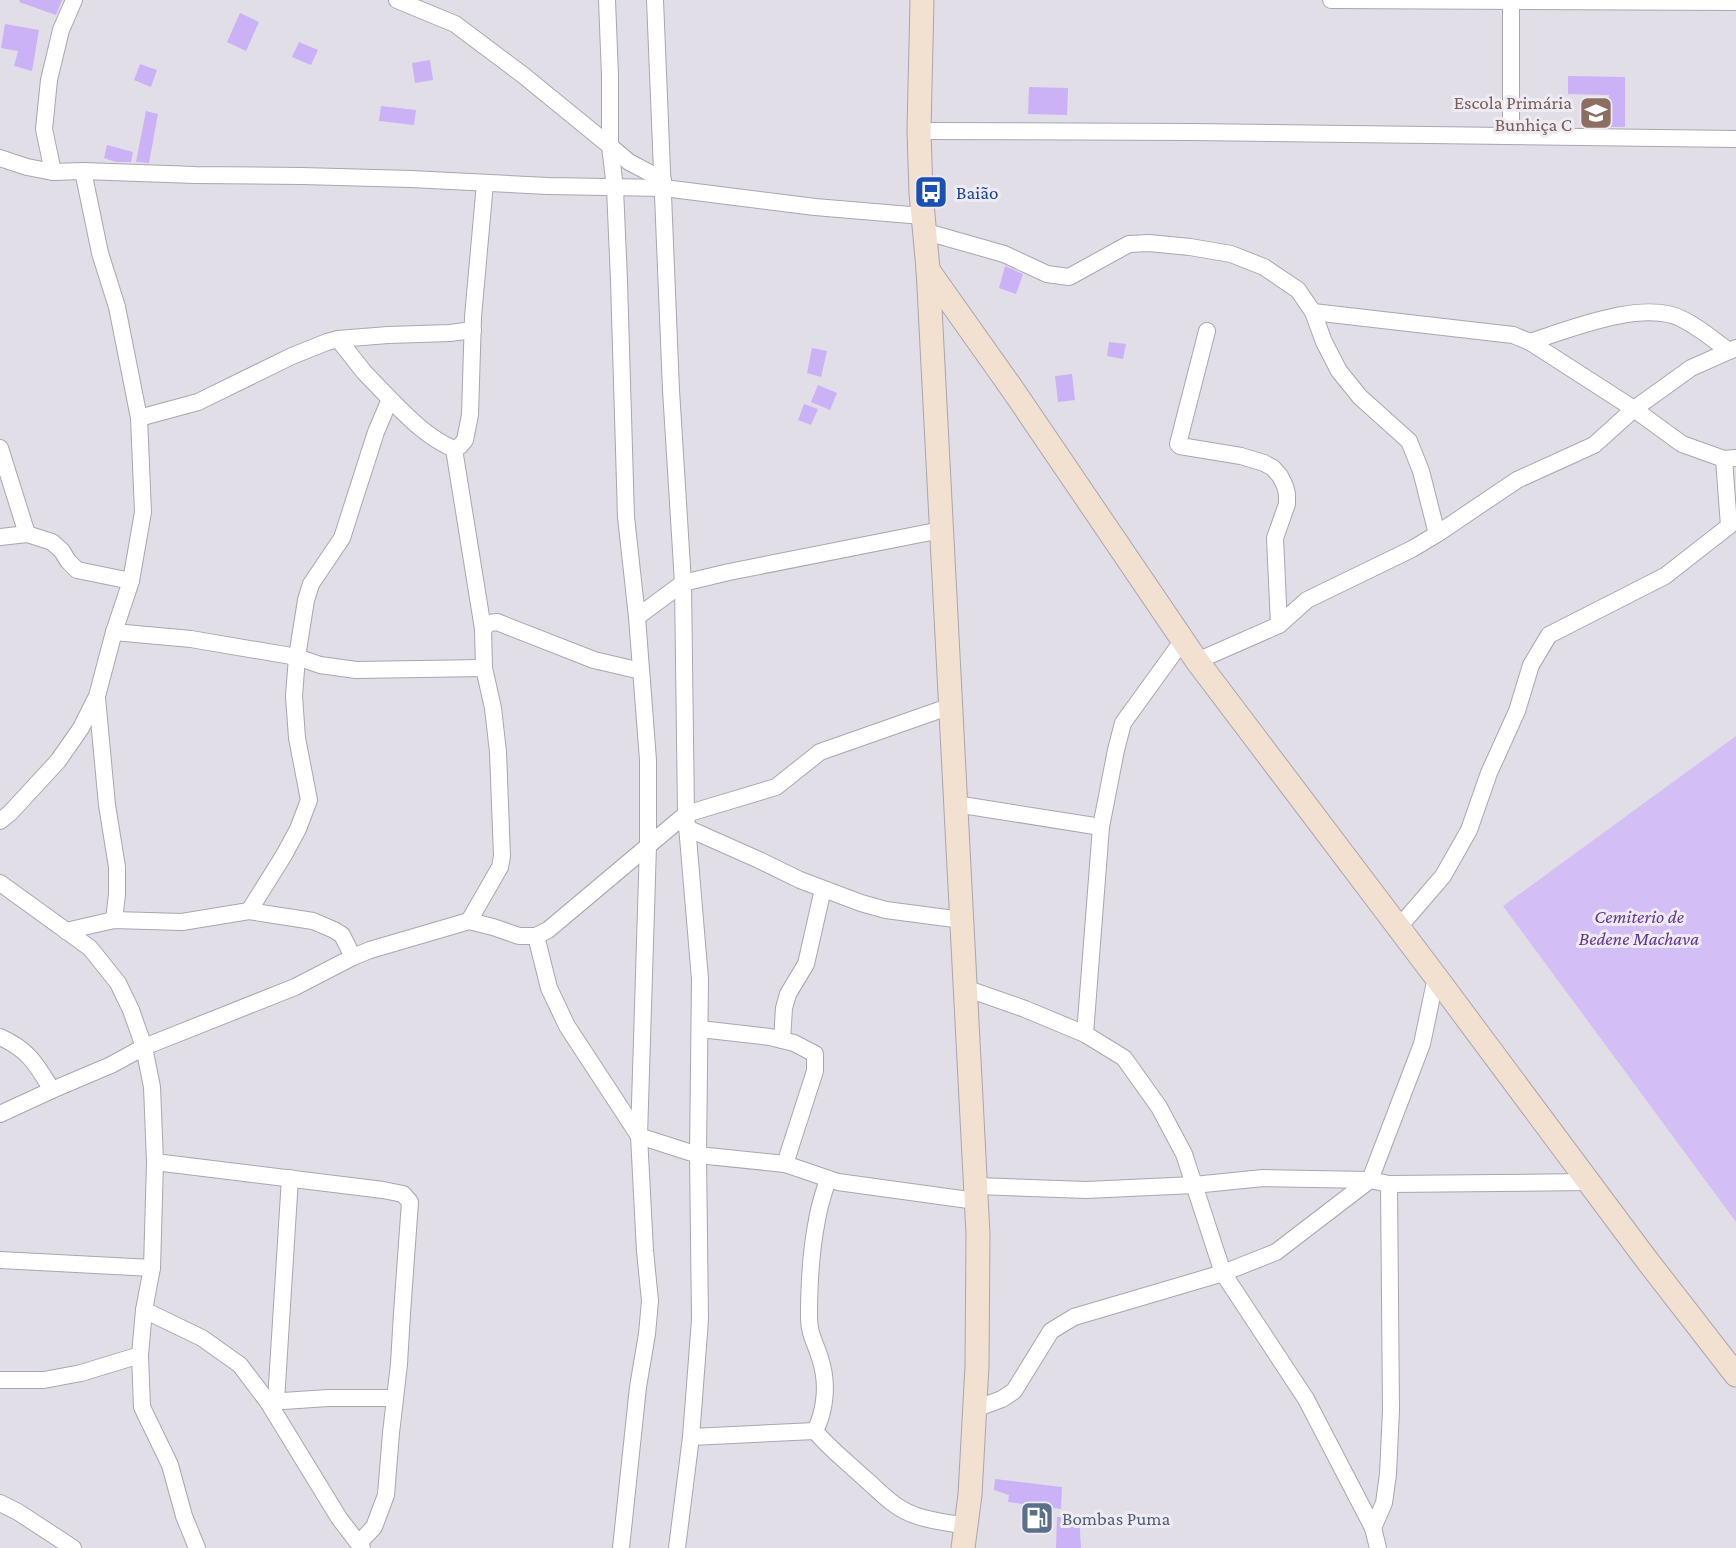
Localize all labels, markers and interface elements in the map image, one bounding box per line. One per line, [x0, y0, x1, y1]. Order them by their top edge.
place label: Escola Primária Bunhiça C [1454, 92, 1572, 135]
school or university icon: Escola Primária Bunhiça C [1577, 94, 1615, 132]
bus stop icon: Baião [912, 173, 950, 211]
place label: Baião [956, 182, 998, 203]
park label: Cemiterio de Bedene Machava [1579, 906, 1699, 949]
fuel station icon: Bombas Puma [1018, 1499, 1056, 1537]
place label: Bombas Puma [1062, 1508, 1171, 1529]

